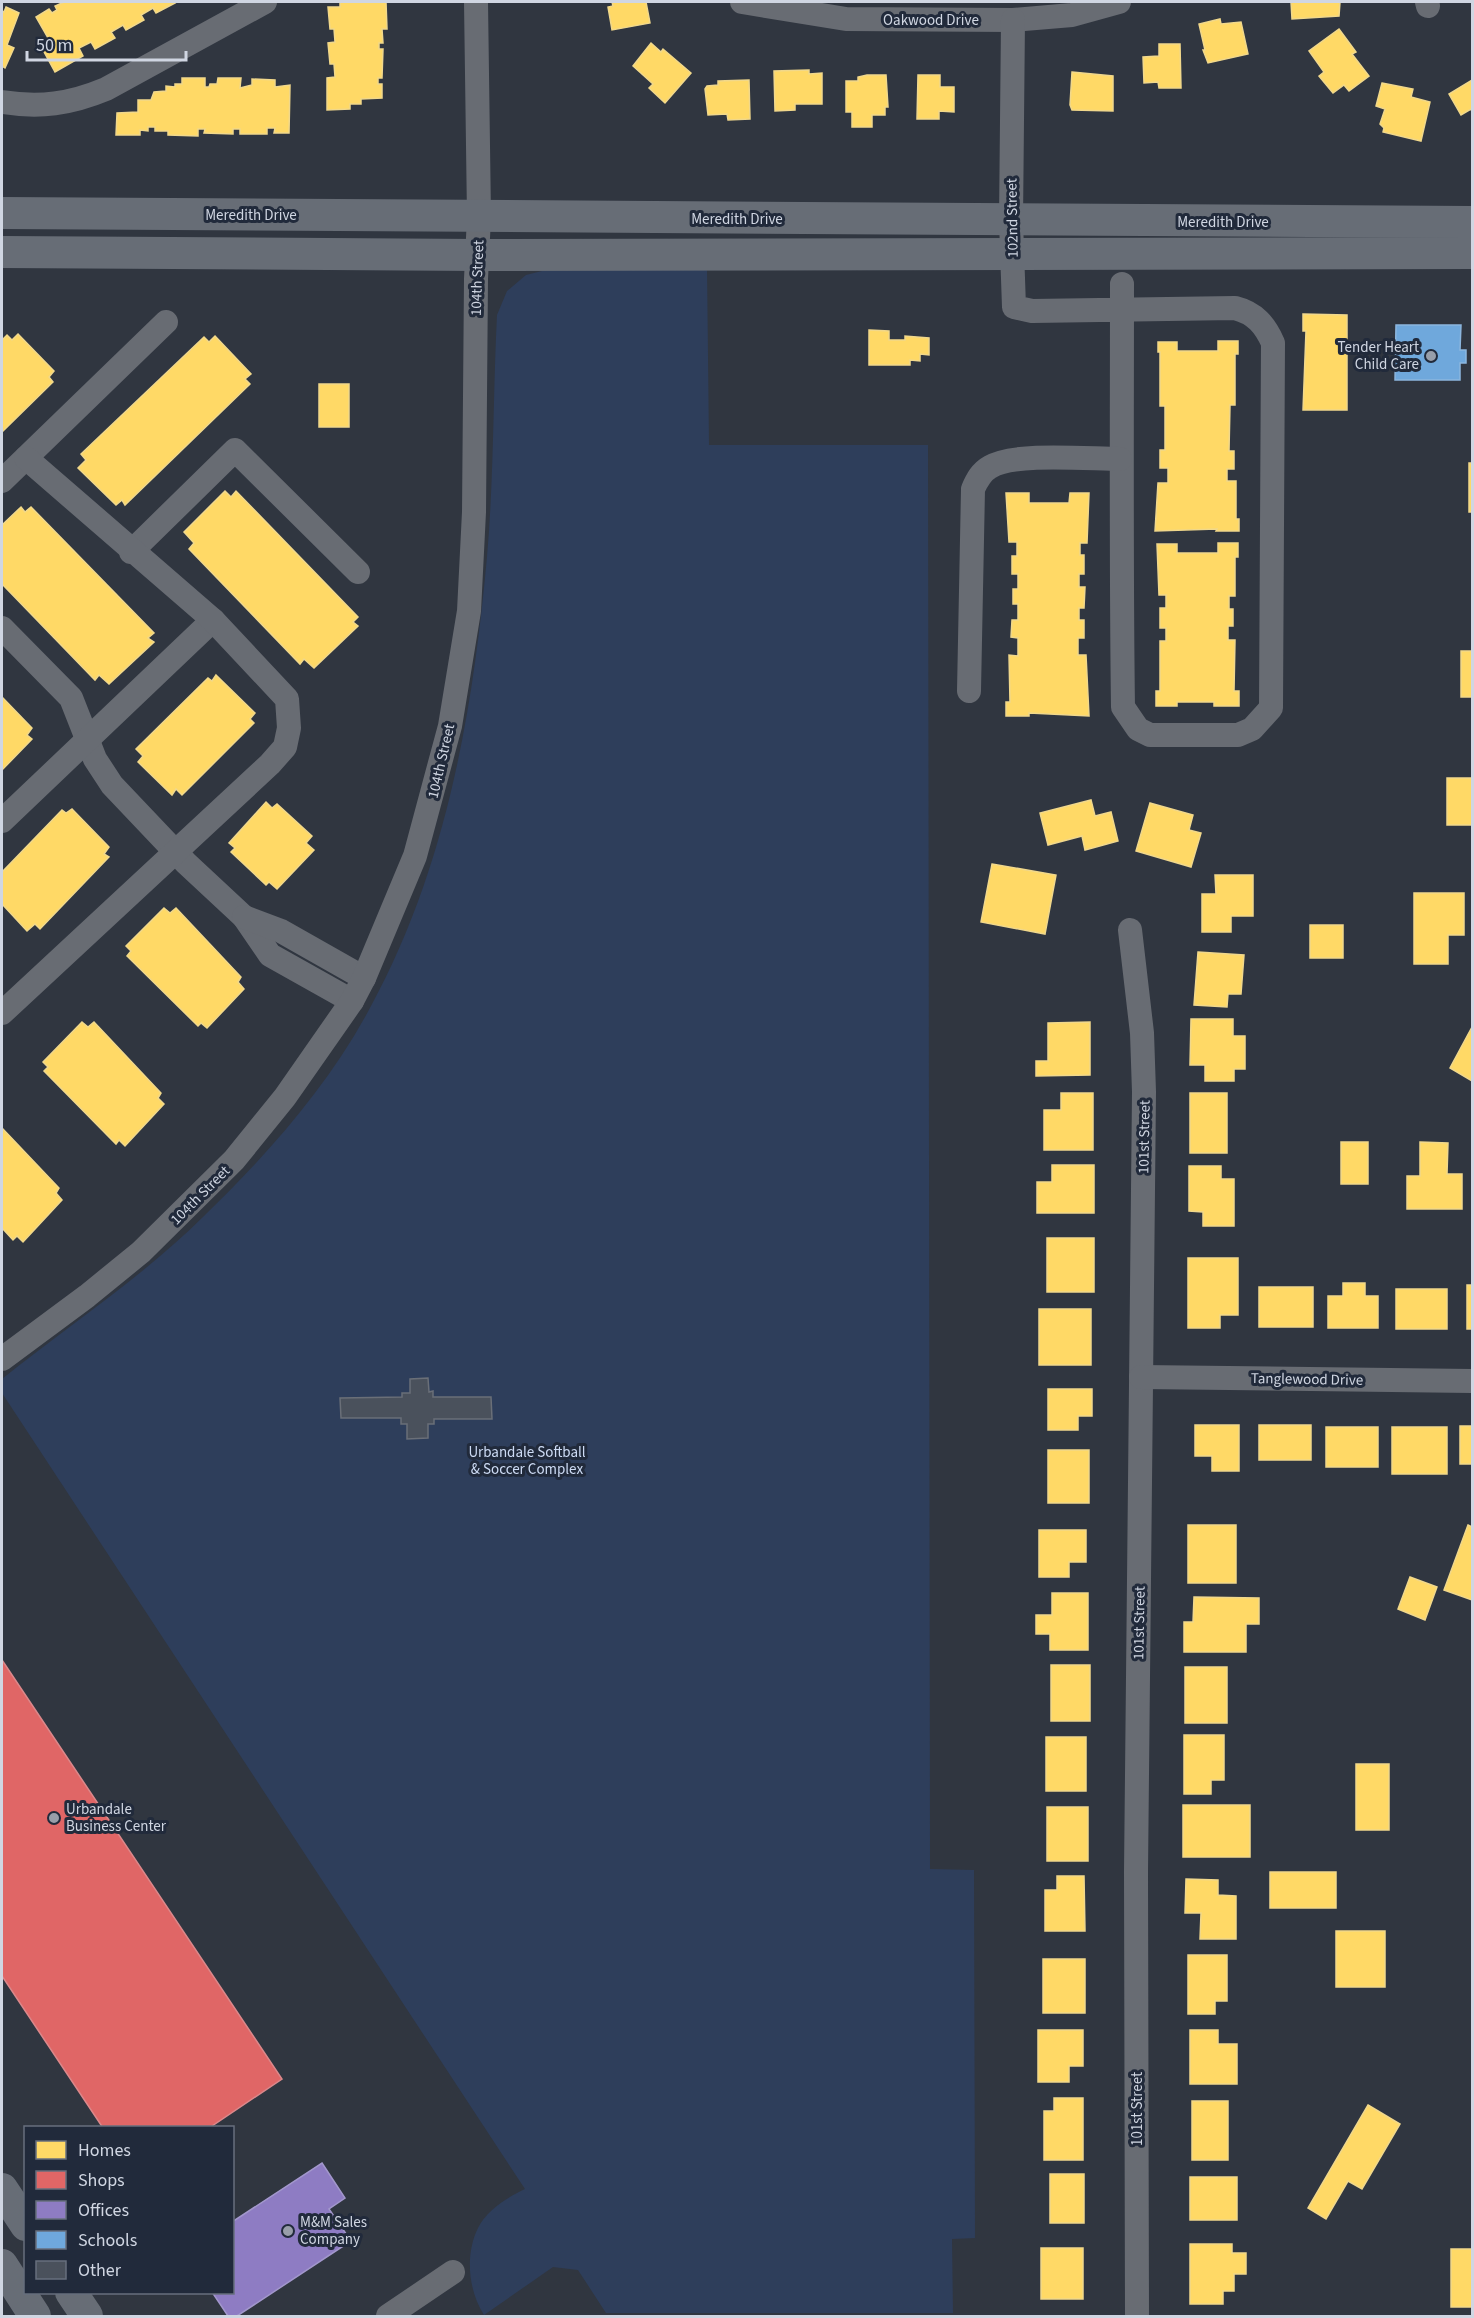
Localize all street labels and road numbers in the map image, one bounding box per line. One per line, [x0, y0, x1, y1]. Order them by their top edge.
street label: Oakwood Drive [883, 10, 979, 31]
street label: 102nd Street [1001, 178, 1024, 258]
street label: Meredith Drive [205, 205, 297, 226]
street label: Meredith Drive [691, 209, 783, 230]
street label: Meredith Drive [1177, 212, 1269, 233]
street label: 104th Street [466, 240, 489, 316]
street label: 104th Street [423, 722, 460, 801]
street label: 101st Street [1133, 1100, 1156, 1174]
street label: 104th Street [166, 1161, 235, 1230]
street label: Tanglewood Drive [1251, 1368, 1363, 1391]
street label: 101st Street [1128, 1586, 1151, 1660]
street label: 101st Street [1127, 2072, 1148, 2146]

